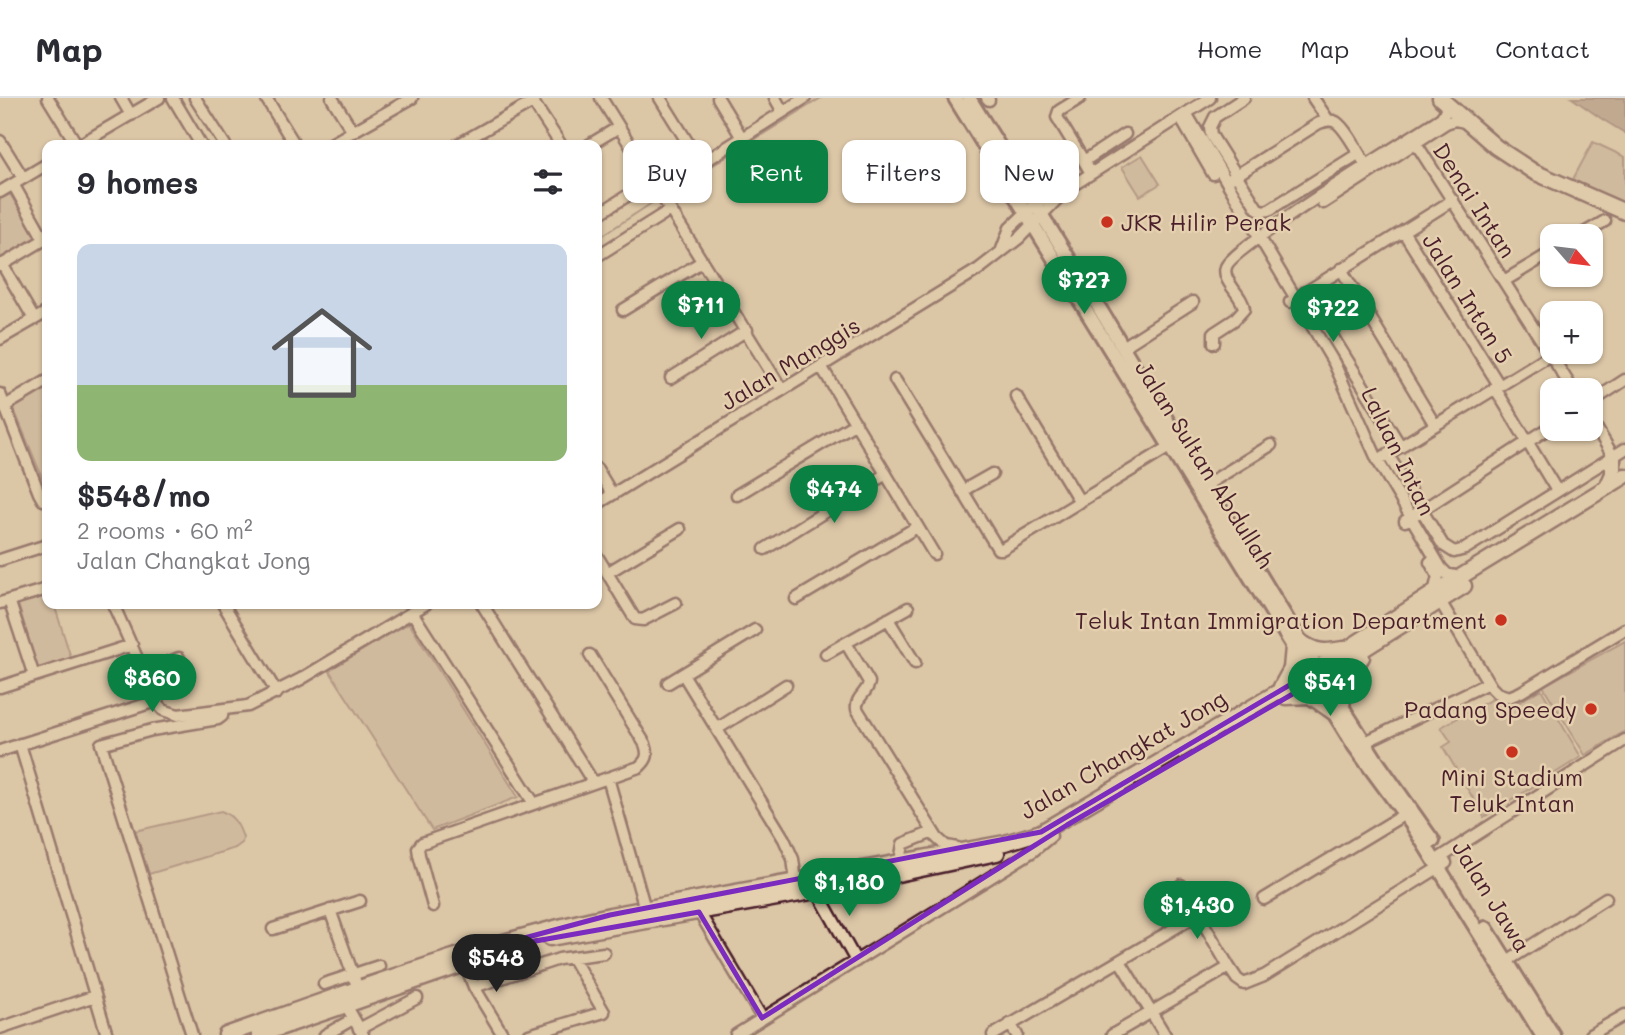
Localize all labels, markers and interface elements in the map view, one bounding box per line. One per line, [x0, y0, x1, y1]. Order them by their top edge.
text: Map [35, 27, 103, 70]
text: Home [1197, 33, 1262, 64]
text: Map [1300, 33, 1349, 64]
text: About [1387, 33, 1457, 64]
text: Contact [1495, 33, 1590, 64]
street label: Denai Intan [1427, 137, 1523, 263]
chip: Buy [623, 140, 712, 203]
chip: Rent [726, 140, 828, 203]
chip: Filters [842, 140, 966, 203]
chip: New [980, 140, 1079, 203]
text: 9 homes [77, 162, 198, 202]
icon: filters [529, 163, 567, 201]
place label: JKR Hilir Perak [1121, 207, 1291, 237]
marker: JKR Hilir Perak [1099, 214, 1115, 230]
north arrow [1540, 224, 1603, 287]
map controls [1540, 224, 1603, 441]
street label: Jalan Intan 5 [1416, 227, 1520, 369]
pin: $727 [1043, 256, 1125, 316]
text: $727 [1058, 264, 1110, 294]
pin: $711 [660, 282, 742, 341]
pin: $722 [1292, 285, 1374, 344]
text: $711 [677, 289, 725, 319]
icon: home [259, 290, 385, 416]
text: $722 [1307, 292, 1359, 322]
button: + [1540, 301, 1603, 364]
street label: Jalan Manggis [715, 310, 865, 416]
street label: Jalan Sultan Abdullah [1129, 354, 1281, 574]
button: − [1540, 378, 1603, 441]
street label: Laluan Intan [1355, 382, 1443, 520]
pin: $474 [793, 466, 875, 525]
text: $474 [806, 473, 862, 503]
text: $548/mo [77, 475, 210, 515]
text: 2 rooms · 60 m² [77, 515, 253, 545]
text: Jalan Changkat Jong [77, 545, 310, 575]
place label: Teluk Intan Immigration Department [1075, 605, 1487, 635]
marker: Teluk Intan Immigration Department [1493, 612, 1509, 628]
pin: $860 [111, 654, 193, 714]
pin: $541 [1289, 658, 1371, 718]
text: $860 [123, 662, 181, 692]
text: $541 [1304, 666, 1356, 696]
street label: Jalan Changkat Jong [1014, 683, 1232, 825]
place label: Padang Speedy [1404, 694, 1577, 724]
marker: Padang Speedy [1583, 701, 1599, 717]
marker: Mini Stadium Teluk Intan [1504, 744, 1520, 760]
place label: Mini Stadium Teluk Intan [1441, 762, 1583, 818]
street label: Jalan Jawa [1446, 834, 1538, 958]
pin: $1,180 [792, 858, 906, 918]
text: $1,180 [814, 866, 884, 896]
pin: $1,430 [1140, 882, 1254, 941]
text: $1,430 [1160, 889, 1234, 919]
pin: $548 [455, 934, 537, 994]
text: $548 [468, 942, 524, 972]

